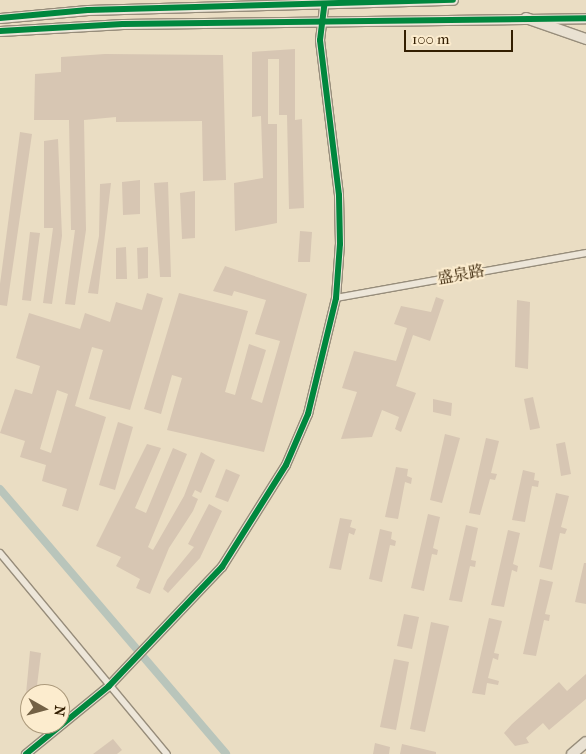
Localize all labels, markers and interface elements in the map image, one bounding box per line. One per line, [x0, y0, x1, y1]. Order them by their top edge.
scale bar [406, 20, 515, 52]
text: 100 m [412, 30, 450, 48]
street label: 盛泉路 [436, 261, 486, 289]
north arrow [20, 684, 70, 734]
text: N [50, 704, 68, 717]

